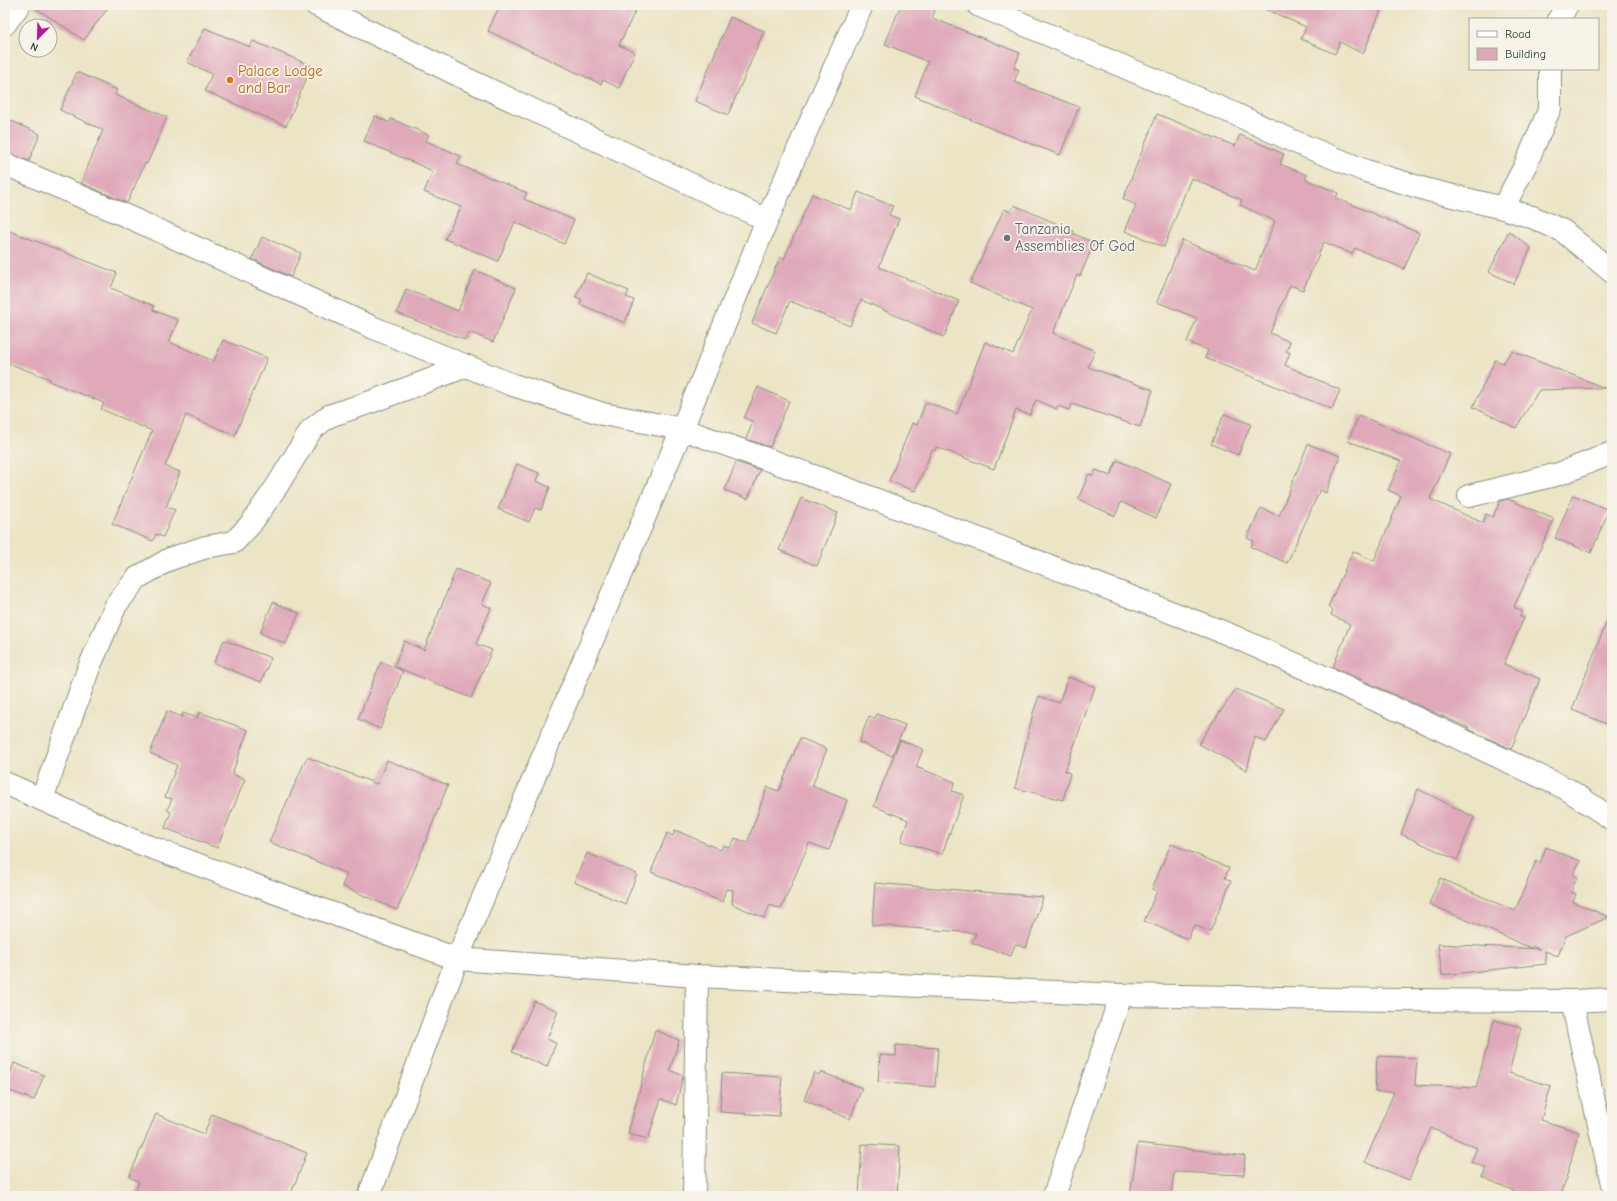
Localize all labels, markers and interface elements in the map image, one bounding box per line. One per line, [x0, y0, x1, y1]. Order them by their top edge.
north arrow [18, 18, 58, 58]
legend [1469, 18, 1599, 70]
text: Road [1505, 27, 1531, 41]
text: N [28, 39, 40, 54]
text: Building [1505, 47, 1546, 61]
place label: Palace Lodge and Bar [238, 62, 323, 97]
marker: Palace Lodge and Bar [225, 75, 235, 85]
place label: Tanzania Assemblies Of God [1015, 220, 1135, 255]
marker: Tanzania Assemblies Of God [1002, 233, 1012, 243]

